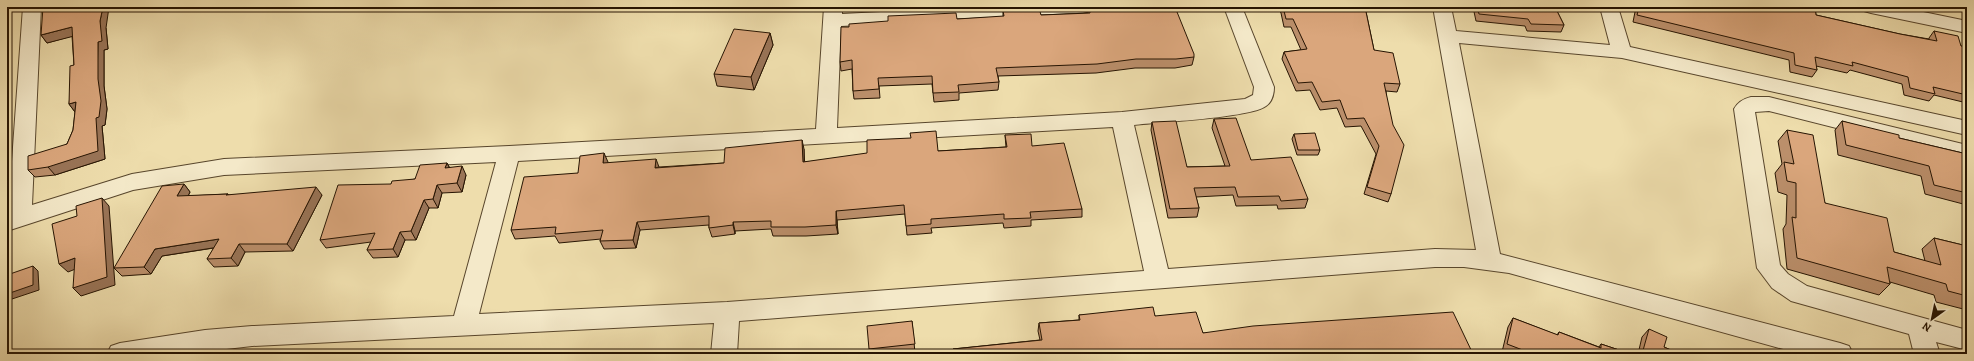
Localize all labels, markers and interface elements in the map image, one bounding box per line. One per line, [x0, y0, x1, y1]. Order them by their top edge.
north arrow [1912, 299, 1952, 339]
text: N [1919, 318, 1934, 335]

